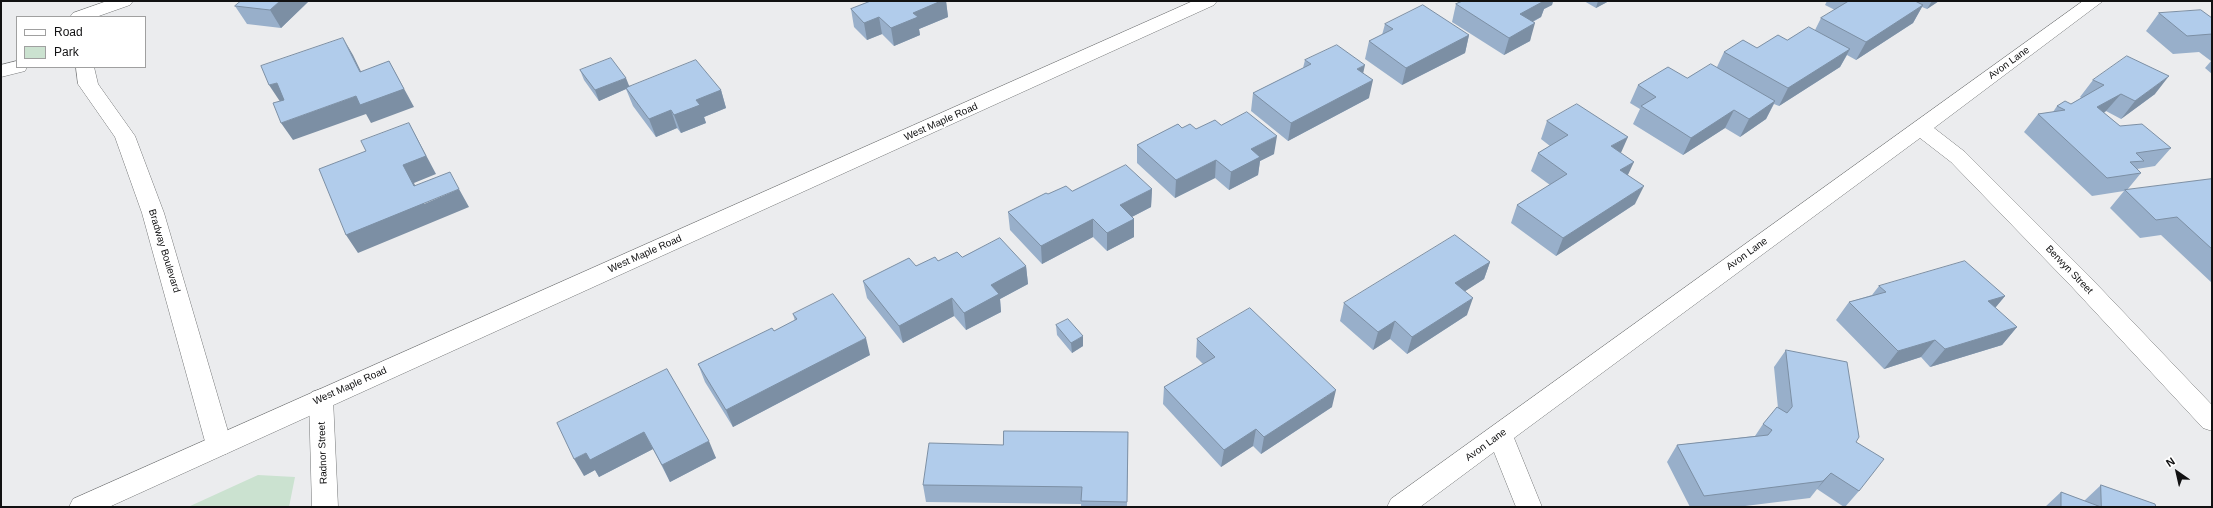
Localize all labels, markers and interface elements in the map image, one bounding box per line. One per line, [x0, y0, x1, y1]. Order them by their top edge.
legend [16, 16, 146, 68]
text: Road [54, 25, 83, 39]
street label: Avon Lane [1986, 44, 2032, 82]
text: Park [54, 45, 79, 59]
street label: West Maple Road [902, 100, 980, 144]
street label: Bradway Boulevard [146, 208, 182, 294]
street label: West Maple Road [606, 232, 684, 276]
street label: Avon Lane [1724, 235, 1770, 273]
street label: Berwyn Street [2043, 243, 2095, 297]
street label: West Maple Road [311, 364, 389, 408]
street label: Radnor Street [316, 422, 330, 484]
street label: Avon Lane [1463, 426, 1509, 464]
north arrow [2157, 452, 2197, 492]
text: N [2164, 455, 2177, 469]

